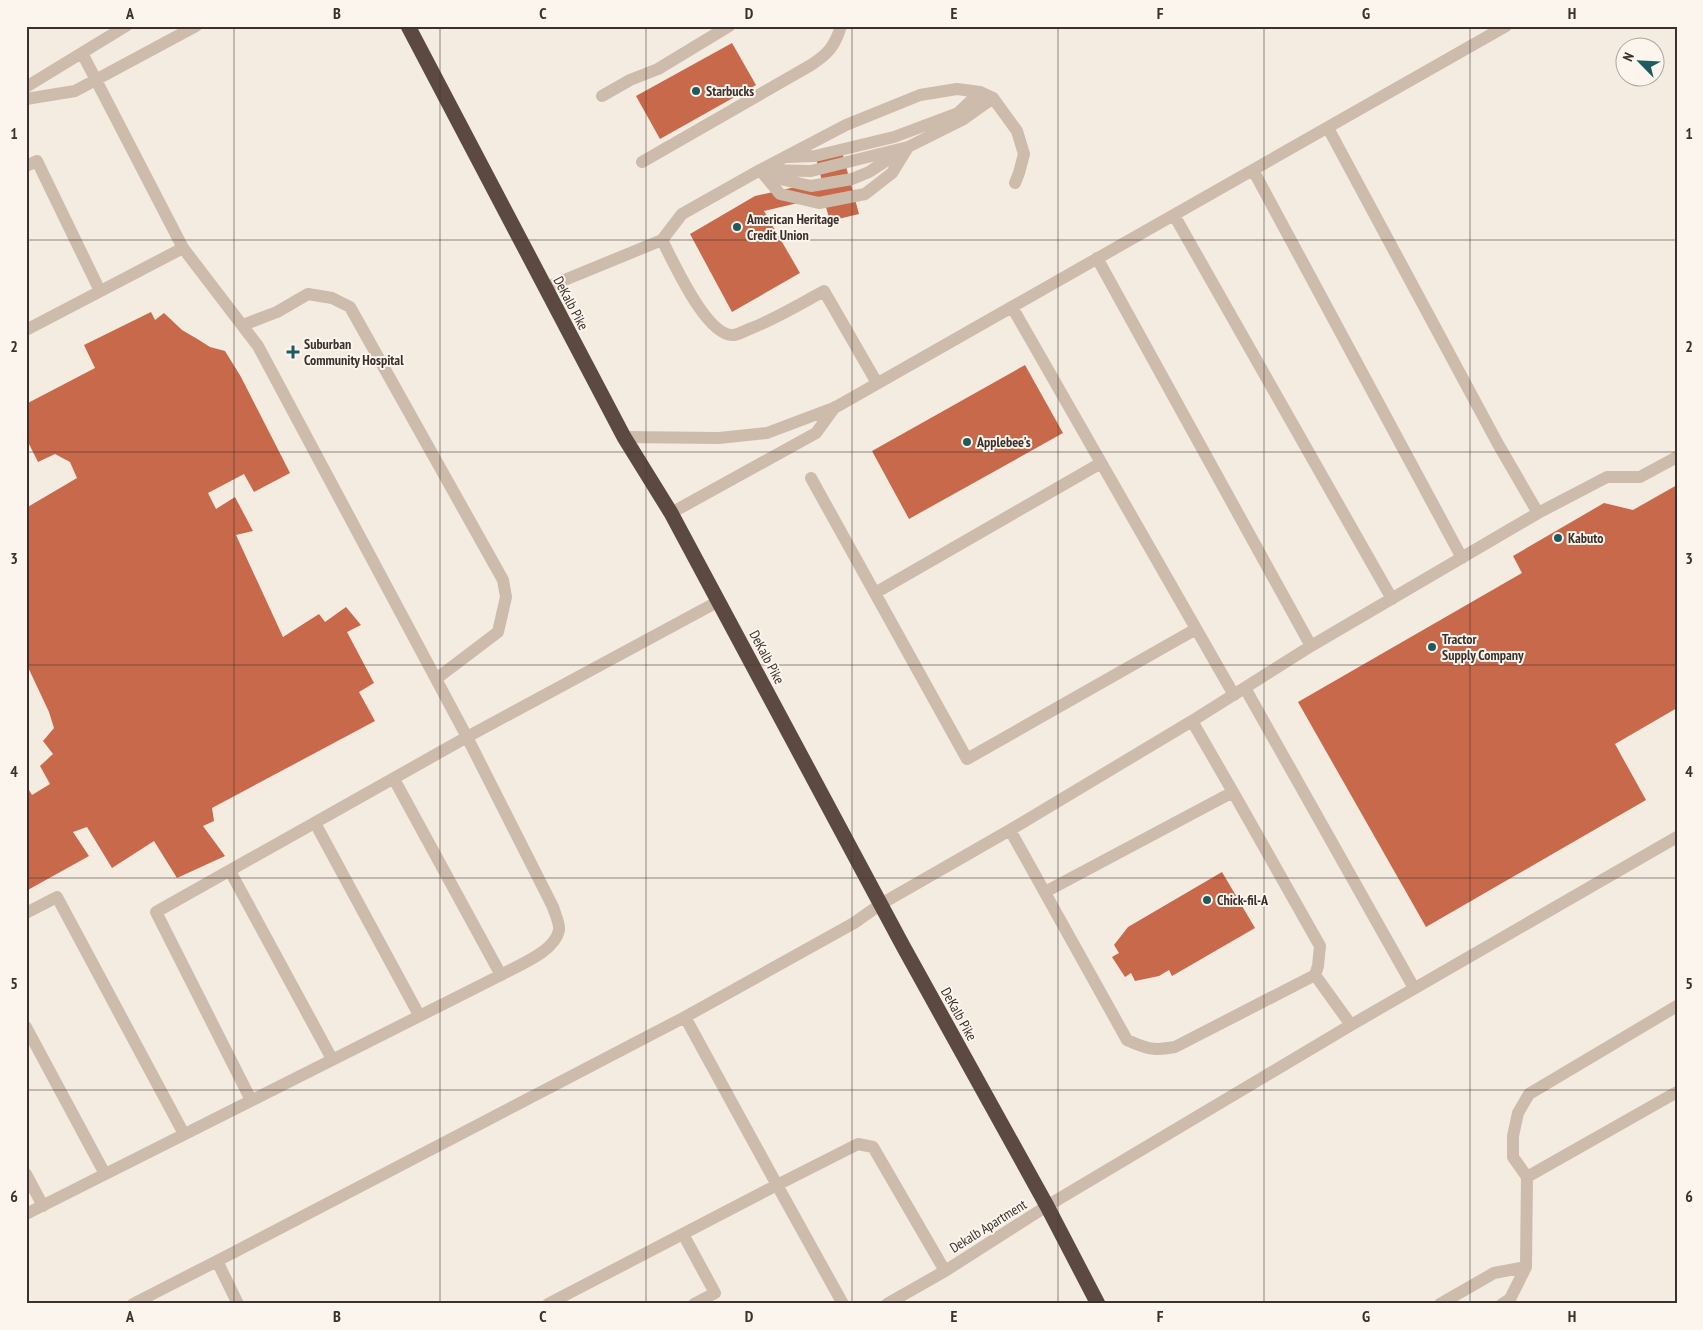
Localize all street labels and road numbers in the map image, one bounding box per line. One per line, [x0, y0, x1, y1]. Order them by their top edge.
street label: DeKalb Pike [549, 273, 593, 333]
street label: DeKalb Pike [745, 627, 789, 687]
street label: DeKalb Pike [937, 984, 981, 1044]
street label: Dekalb Apartment [946, 1195, 1030, 1257]

